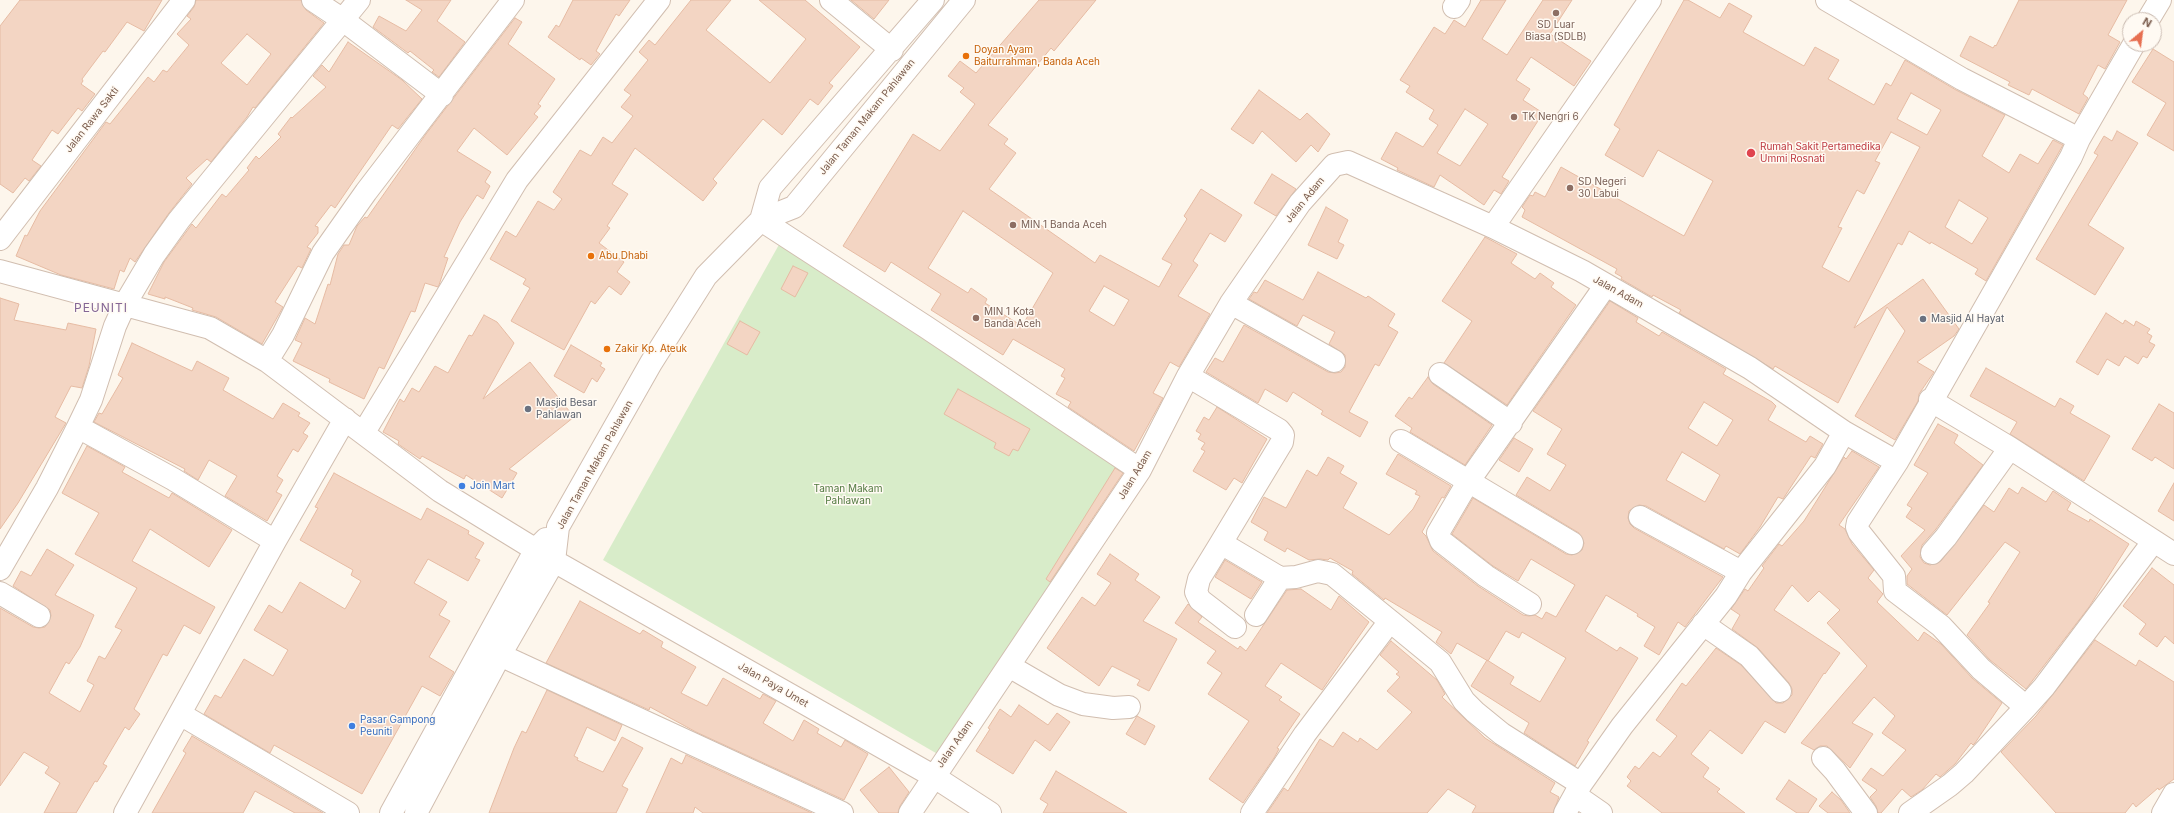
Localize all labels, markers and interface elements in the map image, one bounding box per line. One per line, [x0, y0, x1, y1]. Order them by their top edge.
marker: SD Luar Biasa (SDLB) [1551, 8, 1561, 18]
north arrow [2122, 12, 2162, 52]
text: N [2140, 14, 2154, 31]
place label: SD Luar Biasa (SDLB) [1525, 19, 1587, 42]
place label: Doyan Ayam Baiturrahman, Banda Aceh [974, 44, 1100, 68]
marker: Doyan Ayam Baiturrahman, Banda Aceh [961, 51, 971, 61]
street label: Jalan Taman Makam Pahlawan [817, 57, 917, 177]
street label: Jalan Rawa Sakti [63, 85, 121, 155]
place label: TK Nengri 6 [1522, 111, 1579, 123]
marker: TK Nengri 6 [1509, 112, 1519, 122]
place label: Rumah Sakit Pertamedika Ummi Rosnati [1760, 141, 1881, 164]
marker: Rumah Sakit Pertamedika Ummi Rosnati [1745, 147, 1757, 159]
street label: Jalan Adam [1283, 175, 1327, 225]
place label: SD Negeri 30 Labui [1578, 176, 1626, 200]
marker: SD Negeri 30 Labui [1565, 183, 1575, 193]
place label: MIN 1 Banda Aceh [1021, 219, 1107, 231]
marker: MIN 1 Banda Aceh [1008, 220, 1018, 230]
place label: Abu Dhabi [599, 250, 648, 262]
marker: Abu Dhabi [586, 251, 596, 261]
street label: Jalan Adam [1591, 273, 1645, 311]
district label: PEUNITI [74, 301, 128, 315]
place label: MIN 1 Kota Banda Aceh [984, 306, 1041, 330]
marker: MIN 1 Kota Banda Aceh [971, 313, 981, 323]
place label: Masjid Al Hayat [1931, 313, 2004, 325]
marker: Masjid Al Hayat [1918, 314, 1928, 324]
place label: Zakir Kp. Ateuk [615, 343, 687, 355]
marker: Zakir Kp. Ateuk [602, 344, 612, 354]
place label: Masjid Besar Pahlawan [536, 397, 597, 420]
street label: Jalan Taman Makam Pahlawan [554, 398, 636, 532]
marker: Masjid Besar Pahlawan [523, 404, 533, 414]
street label: Jalan Adam [1116, 448, 1154, 502]
place label: Join Mart [470, 480, 515, 492]
marker: Join Mart [457, 481, 467, 491]
park label: Taman Makam Pahlawan [814, 483, 882, 506]
street label: Jalan Paya Umet [736, 660, 810, 710]
place label: Pasar Gampong Peuniti [360, 714, 435, 738]
street label: Jalan Adam [934, 718, 976, 770]
marker: Pasar Gampong Peuniti [347, 721, 357, 731]

